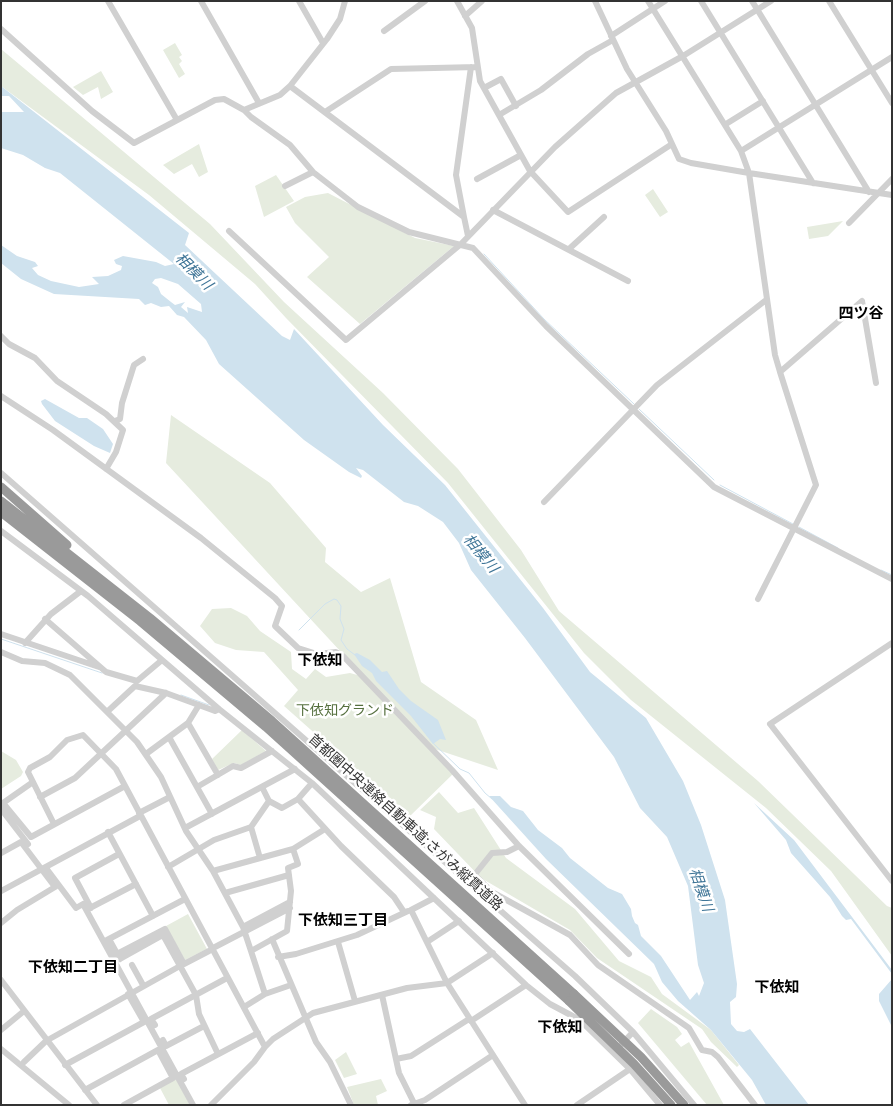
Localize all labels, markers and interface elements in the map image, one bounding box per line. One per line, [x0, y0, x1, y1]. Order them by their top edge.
water label: 相模川 [171, 250, 215, 294]
district label: 四ツ谷 [839, 305, 883, 323]
water label: 相模川 [459, 531, 501, 577]
district label: 下依知 [298, 652, 342, 670]
park label: 下依知グランド [296, 703, 394, 719]
street label: 首都圏中央連絡自動車道;さがみ縦貫道路 [304, 731, 506, 915]
water label: 相模川 [684, 866, 716, 914]
district label: 下依知三丁目 [298, 912, 388, 930]
district label: 下依知二丁目 [28, 959, 118, 977]
district label: 下依知 [755, 979, 799, 997]
district label: 下依知 [538, 1019, 582, 1037]

